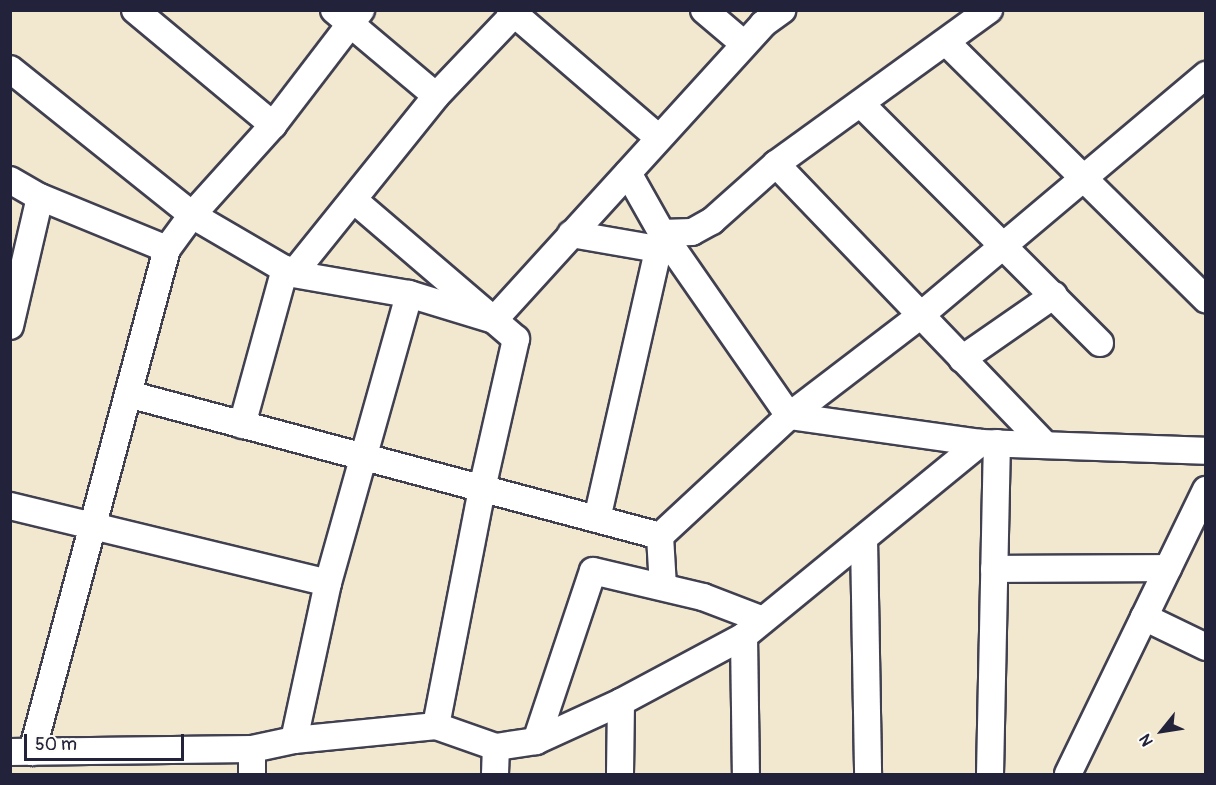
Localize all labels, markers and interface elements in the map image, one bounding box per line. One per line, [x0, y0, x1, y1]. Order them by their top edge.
north arrow [1132, 701, 1192, 761]
scale bar [27, 722, 188, 760]
text: N [1135, 730, 1158, 750]
text: 50 m [35, 733, 77, 756]

